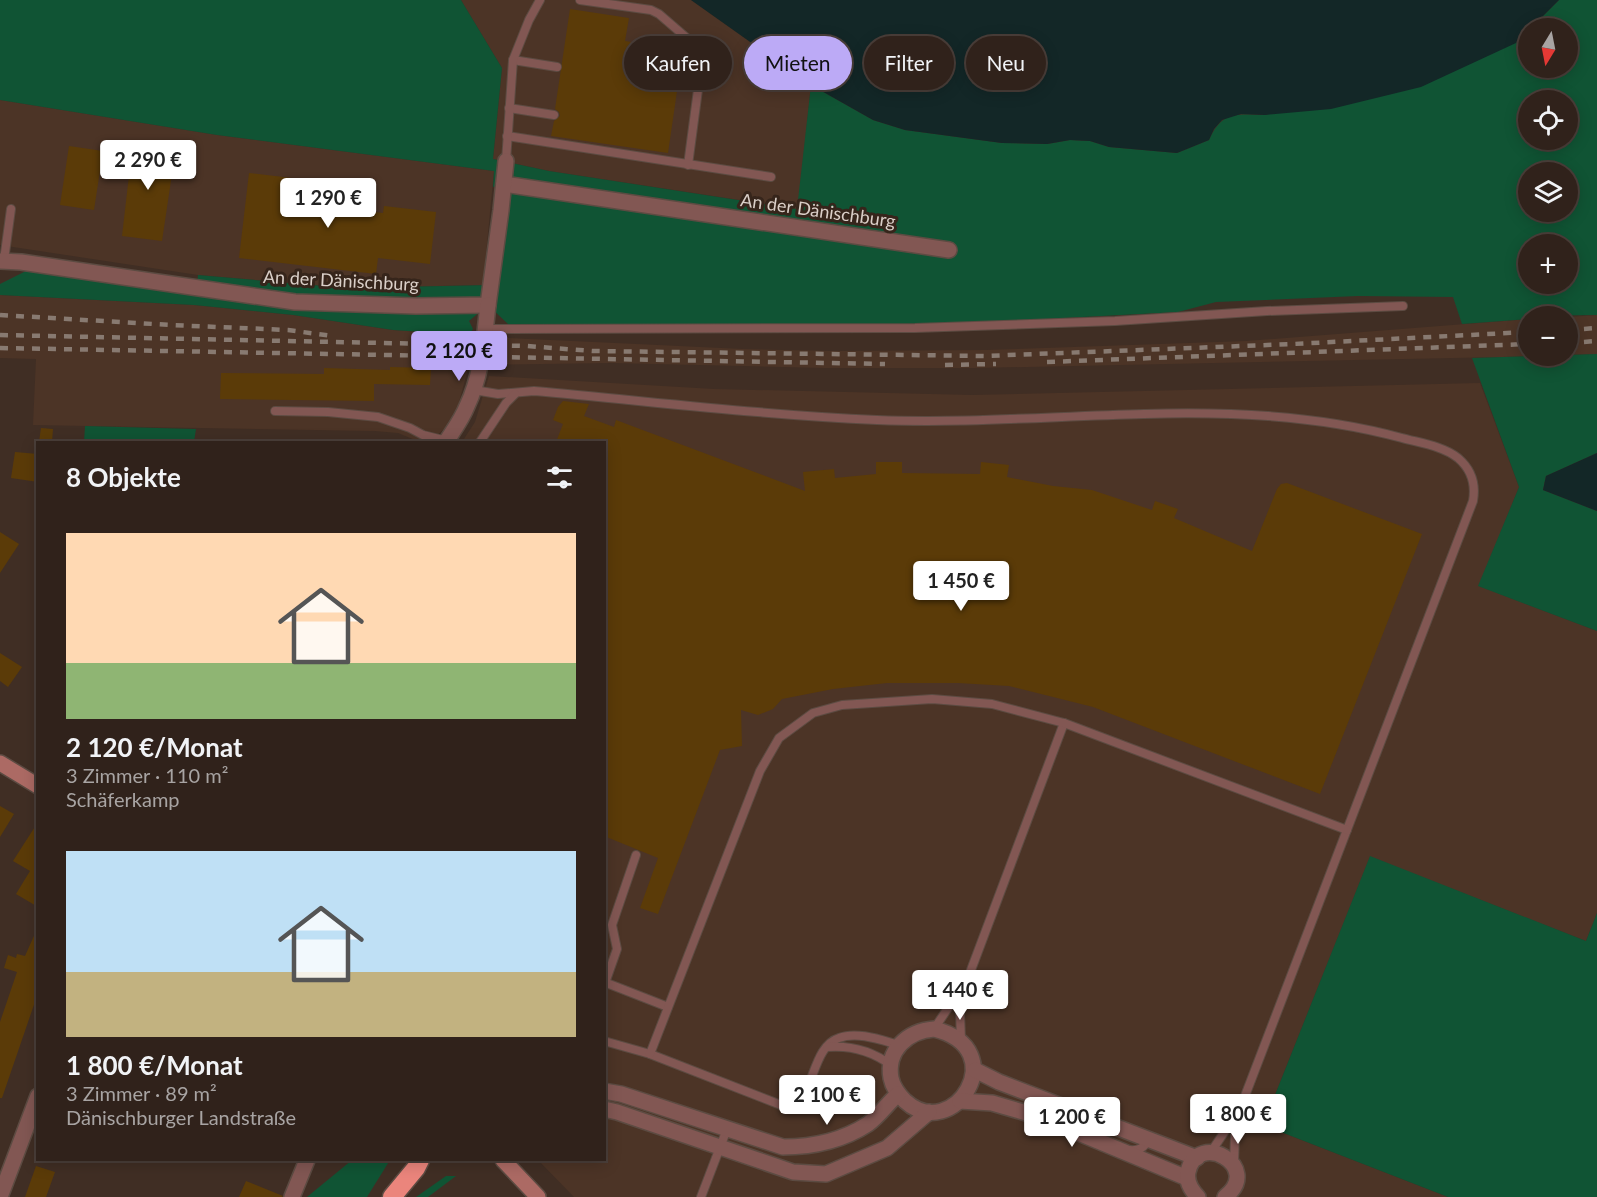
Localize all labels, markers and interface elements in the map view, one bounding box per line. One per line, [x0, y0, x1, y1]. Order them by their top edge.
north arrow [1518, 18, 1578, 78]
map controls [1518, 18, 1578, 366]
chip: Kaufen [624, 36, 732, 90]
chip: Mieten [744, 36, 852, 90]
chip: Filter [864, 36, 954, 90]
chip: Neu [966, 36, 1046, 90]
button: locate [1518, 90, 1578, 150]
pin: 2 290 € [93, 140, 203, 191]
text: 2 290 € [114, 147, 182, 171]
button: layers [1518, 162, 1578, 222]
pin: 1 290 € [273, 178, 383, 229]
text: 1 290 € [294, 185, 362, 209]
street label: An der Dänischburg [739, 188, 897, 232]
button: + [1518, 234, 1578, 294]
street label: An der Dänischburg [262, 265, 420, 295]
button: − [1518, 306, 1578, 366]
pin: 2 120 € [404, 331, 514, 382]
text: 2 120 € [425, 338, 493, 362]
text: 8 Objekte [66, 461, 181, 493]
icon: filters [543, 461, 576, 494]
pin: 1 450 € [906, 561, 1016, 612]
text: 1 450 € [927, 568, 995, 592]
icon: home [267, 572, 375, 680]
text: 2 120 €/Monat [66, 731, 243, 763]
text: 3 Zimmer · 110 m² [66, 763, 228, 787]
text: Schäferkamp [66, 787, 180, 811]
icon: home [267, 890, 375, 998]
pin: 1 440 € [905, 970, 1015, 1021]
text: 1 440 € [926, 977, 994, 1001]
text: 1 800 €/Monat [66, 1049, 243, 1081]
pin: 2 100 € [772, 1075, 882, 1126]
text: 3 Zimmer · 89 m² [66, 1081, 217, 1105]
text: 2 100 € [793, 1082, 861, 1106]
pin: 1 800 € [1183, 1094, 1293, 1145]
pin: 1 200 € [1017, 1097, 1127, 1148]
text: 1 800 € [1204, 1101, 1272, 1125]
text: 1 200 € [1038, 1104, 1106, 1128]
text: Dänischburger Landstraße [66, 1105, 296, 1129]

